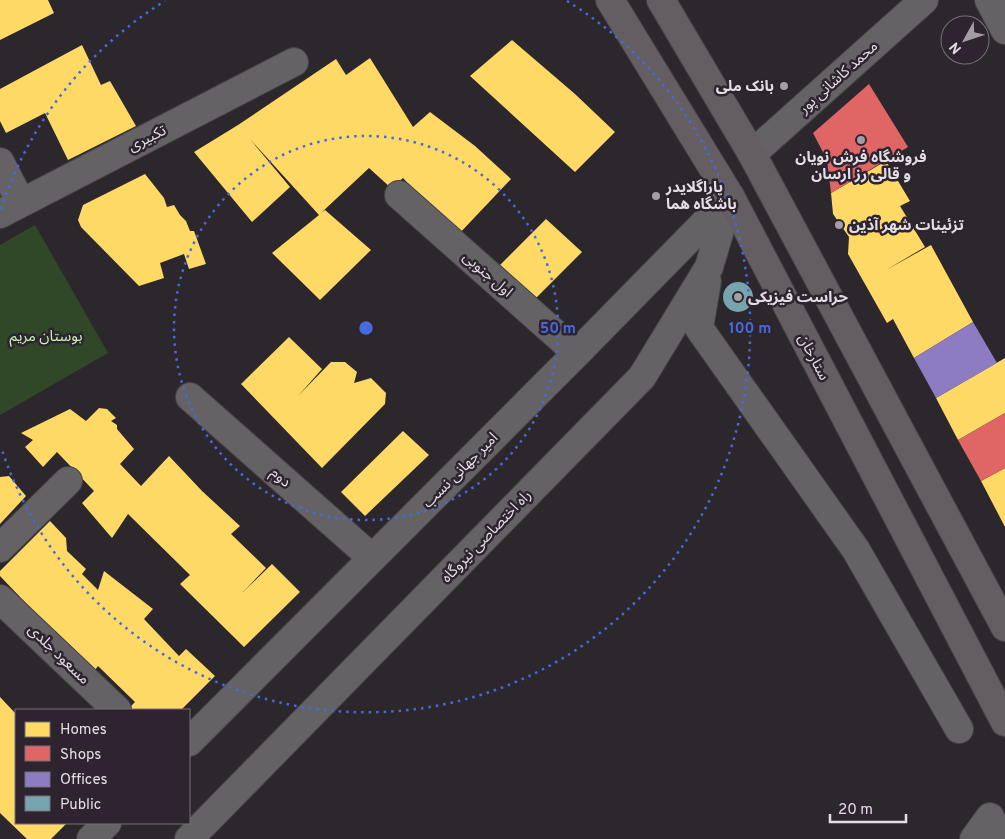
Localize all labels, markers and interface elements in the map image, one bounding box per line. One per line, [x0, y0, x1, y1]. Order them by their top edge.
north arrow [940, 15, 990, 65]
street label: محمد کاشانی پور [795, 38, 883, 119]
text: N [946, 38, 966, 57]
place label: بانک ملی [716, 78, 774, 97]
marker: بانک ملی [778, 80, 790, 92]
street label: تکبیری [125, 122, 170, 157]
marker: فروشگاه فرش نویان و قالی رز ارسان [855, 134, 867, 146]
place label: فروشگاه فرش نویان و قالی رز ارسان [795, 148, 927, 185]
place label: پاراگلایدر باشگاه هما [665, 178, 737, 215]
marker: پاراگلایدر باشگاه هما [650, 190, 662, 202]
place label: تزئینات شهر آذین [849, 217, 964, 236]
marker: تزئینات شهر آذین [833, 219, 845, 231]
street label: اول جنوبی [458, 248, 516, 302]
place label: حراست فیزیکی [748, 289, 849, 308]
marker: حراست فیزیکی [732, 291, 744, 303]
centre of rings [357, 319, 375, 337]
text: 50 m [540, 320, 576, 339]
text: 100 m [729, 320, 771, 339]
park label: بوستان مریم [10, 328, 82, 347]
street label: ستارخان [793, 331, 833, 384]
street label: امیر جهانی نسب [419, 429, 503, 513]
street label: دوم [266, 464, 294, 492]
street label: راه اختصاصی نیروگاه [438, 487, 536, 587]
street label: مسعود جلدی [23, 621, 93, 689]
legend [15, 709, 190, 824]
text: Homes [60, 721, 107, 740]
text: Shops [60, 746, 101, 765]
text: Offices [60, 771, 107, 790]
scale bar [830, 792, 906, 824]
text: Public [60, 796, 101, 815]
text: 20 m [838, 801, 873, 820]

